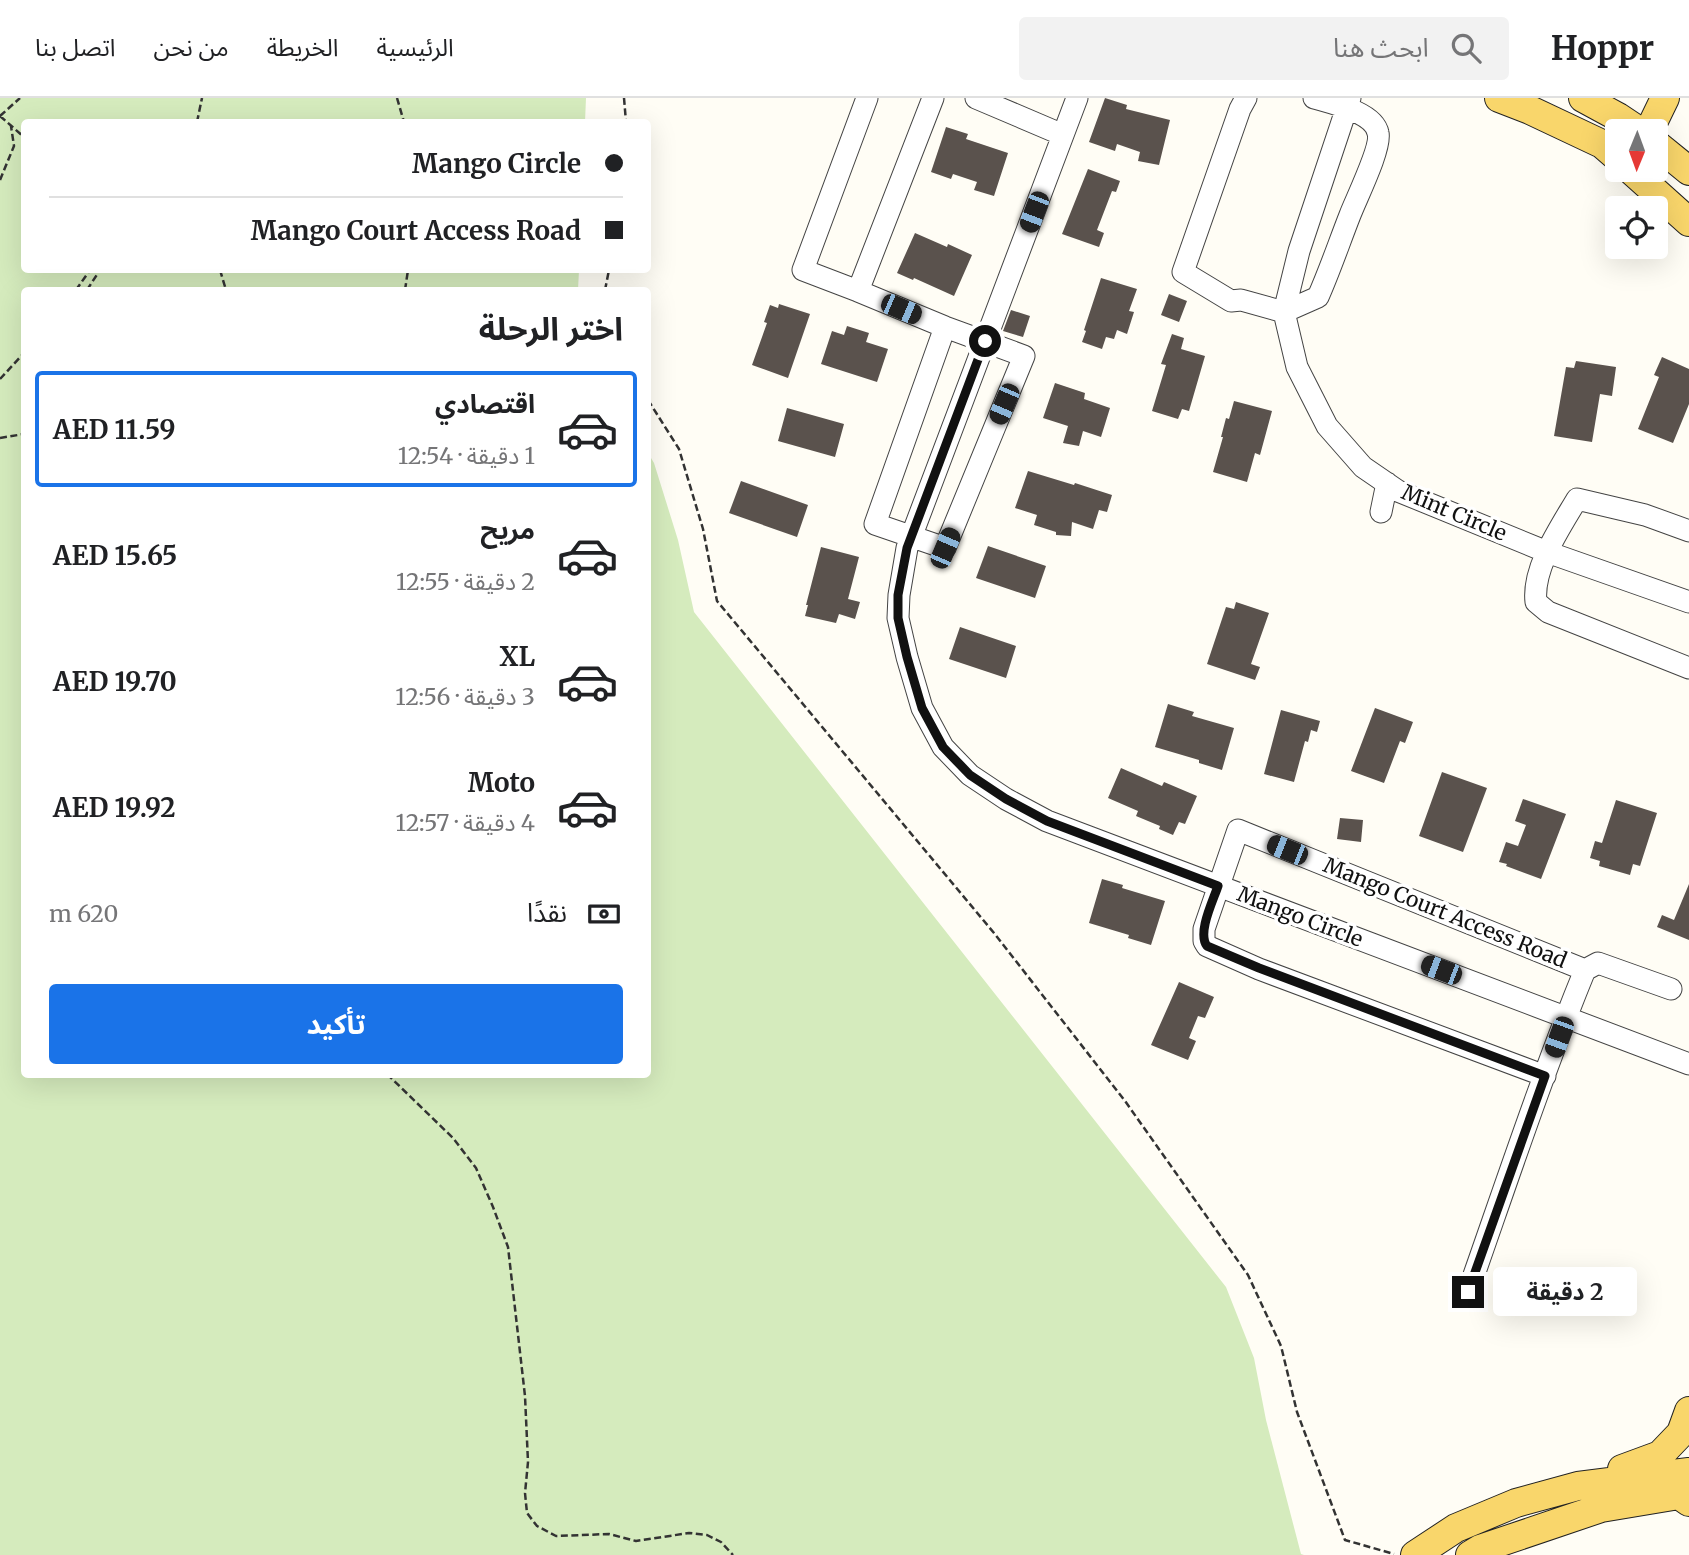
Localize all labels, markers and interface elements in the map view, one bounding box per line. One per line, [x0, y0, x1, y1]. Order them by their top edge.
search box [1019, 17, 1509, 80]
text: Hoppr [1551, 28, 1654, 69]
icon: search [1447, 29, 1485, 67]
text: ابحث هنا [1333, 31, 1429, 64]
text: اتصل بنا [35, 32, 116, 63]
text: من نحن [154, 32, 229, 63]
text: الخريطة [267, 32, 339, 63]
text: الرئيسية [377, 32, 454, 63]
north arrow [1605, 119, 1668, 182]
map controls [1605, 119, 1668, 259]
text: Mango Circle [412, 147, 581, 180]
car [1017, 189, 1052, 235]
button: locate [1605, 196, 1668, 259]
text: Mango Court Access Road [251, 214, 581, 247]
car [878, 291, 925, 327]
text: اختر الرحلة [479, 309, 623, 349]
route start [969, 325, 1001, 357]
car [987, 381, 1022, 427]
text: اقتصادي [435, 387, 535, 420]
icon: car [556, 398, 619, 461]
text: AED 11.59 [53, 413, 176, 446]
text: 1 دقيقة · 12:54 [398, 441, 535, 470]
street label: Mint Circle [1398, 478, 1511, 547]
text: مريح [480, 513, 535, 546]
icon: car [556, 524, 619, 587]
car [928, 525, 963, 571]
text: AED 15.65 [53, 539, 177, 572]
text: 2 دقيقة · 12:55 [396, 567, 535, 596]
text: XL [499, 640, 535, 673]
icon: car [556, 650, 619, 713]
text: AED 19.70 [53, 665, 177, 698]
text: 3 دقيقة · 12:56 [395, 682, 535, 711]
text: Moto [468, 766, 535, 799]
icon: car [556, 776, 619, 839]
text: AED 19.92 [53, 791, 176, 824]
text: 4 دقيقة · 12:57 [396, 808, 535, 837]
car [1264, 832, 1311, 868]
street label: Mango Court Access Road [1320, 851, 1571, 974]
street label: Mango Circle [1233, 880, 1367, 953]
icon: cash [585, 895, 623, 933]
text: نقدًا [527, 896, 567, 929]
text: 620 m [49, 899, 118, 928]
car [1418, 953, 1465, 987]
button: تأكيد [49, 984, 623, 1064]
car [1542, 1014, 1577, 1060]
callout: 2 دقيقة [1492, 1268, 1636, 1316]
route end [1452, 1276, 1484, 1308]
text: 2 دقيقة [1527, 1277, 1603, 1306]

